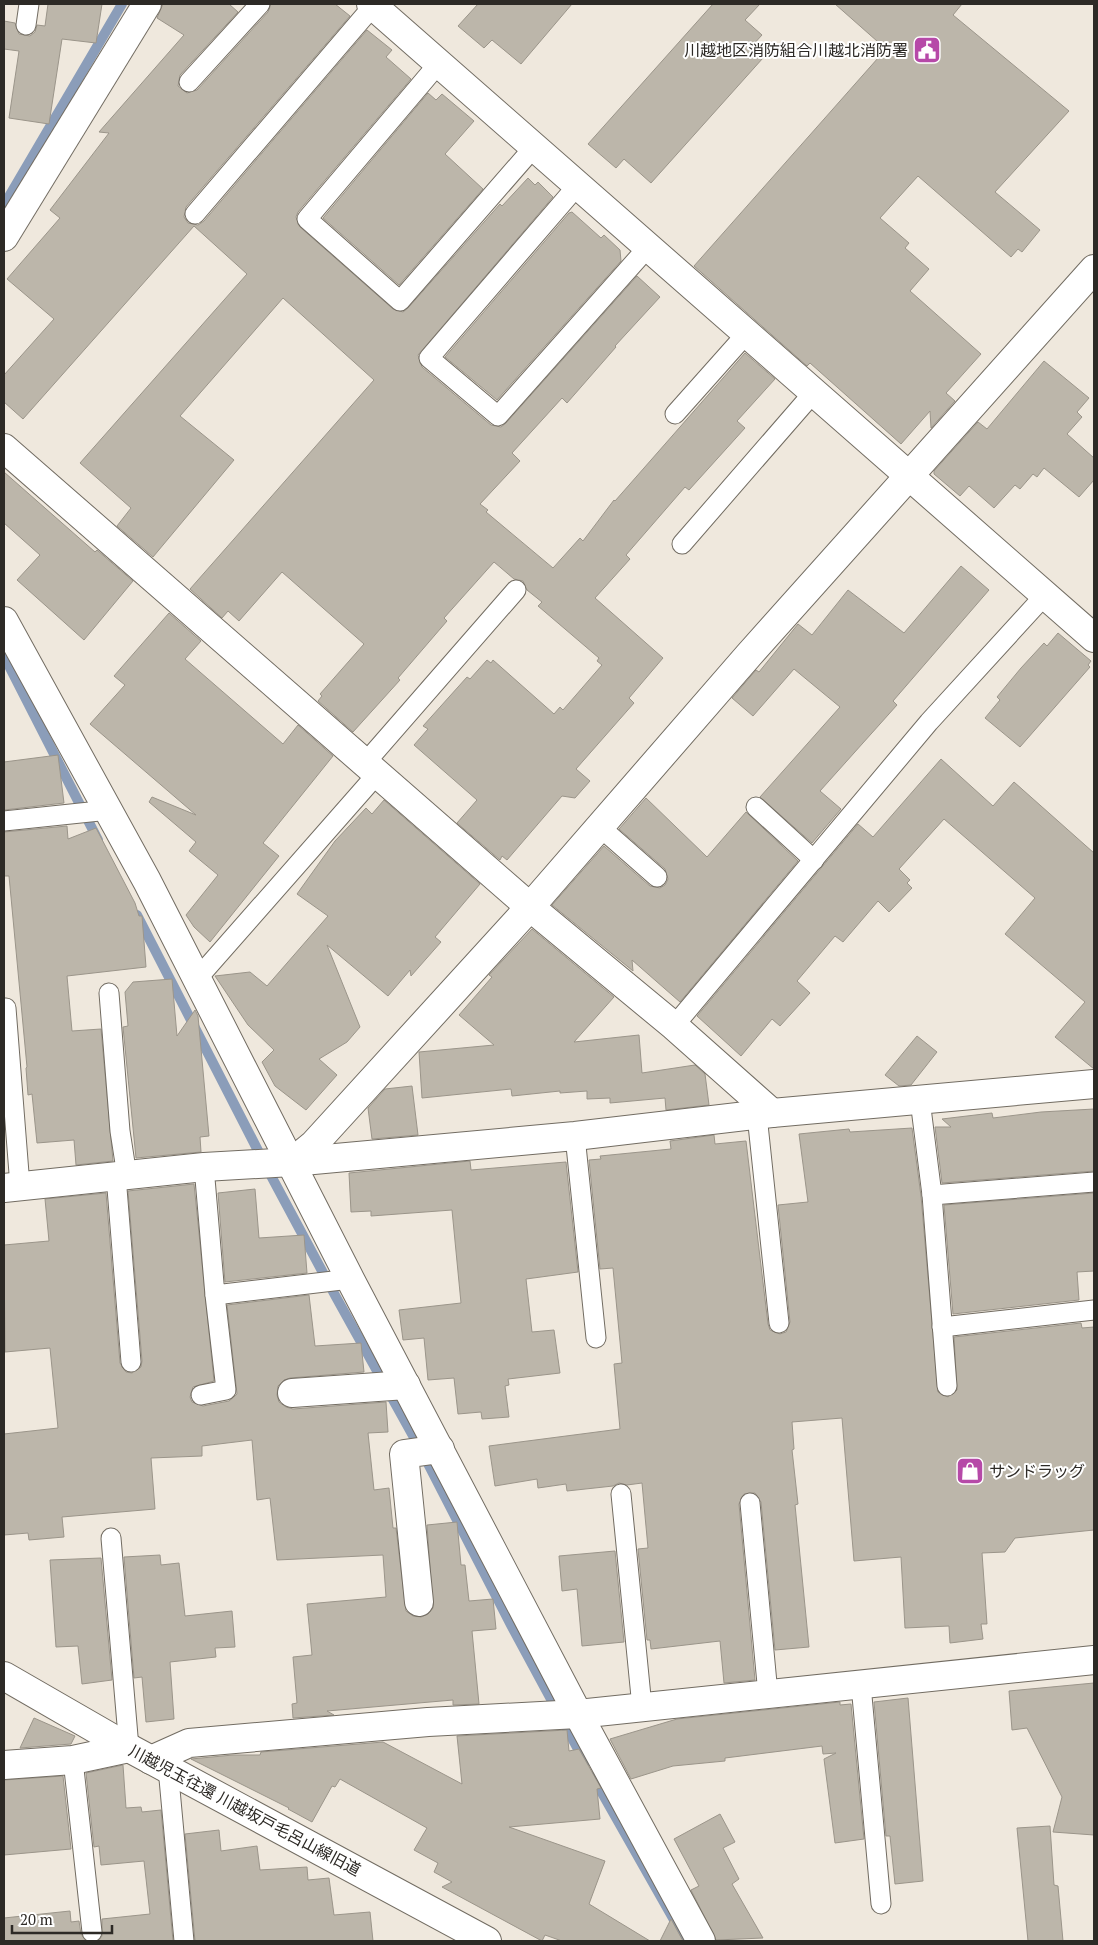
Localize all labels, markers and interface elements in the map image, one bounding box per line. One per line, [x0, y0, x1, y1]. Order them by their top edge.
public building icon: 川越地区消防組合川越北消防署 [912, 35, 942, 65]
place label: 川越地区消防組合川越北消防署 [684, 39, 908, 61]
shop icon: サンドラッグ [955, 1456, 985, 1486]
place label: サンドラッグ [989, 1460, 1085, 1482]
street label: 川越児玉往還 川越坂戸毛呂山線旧道 [125, 1739, 365, 1881]
scale bar [12, 1902, 112, 1934]
text: 20 m [20, 1909, 53, 1929]

